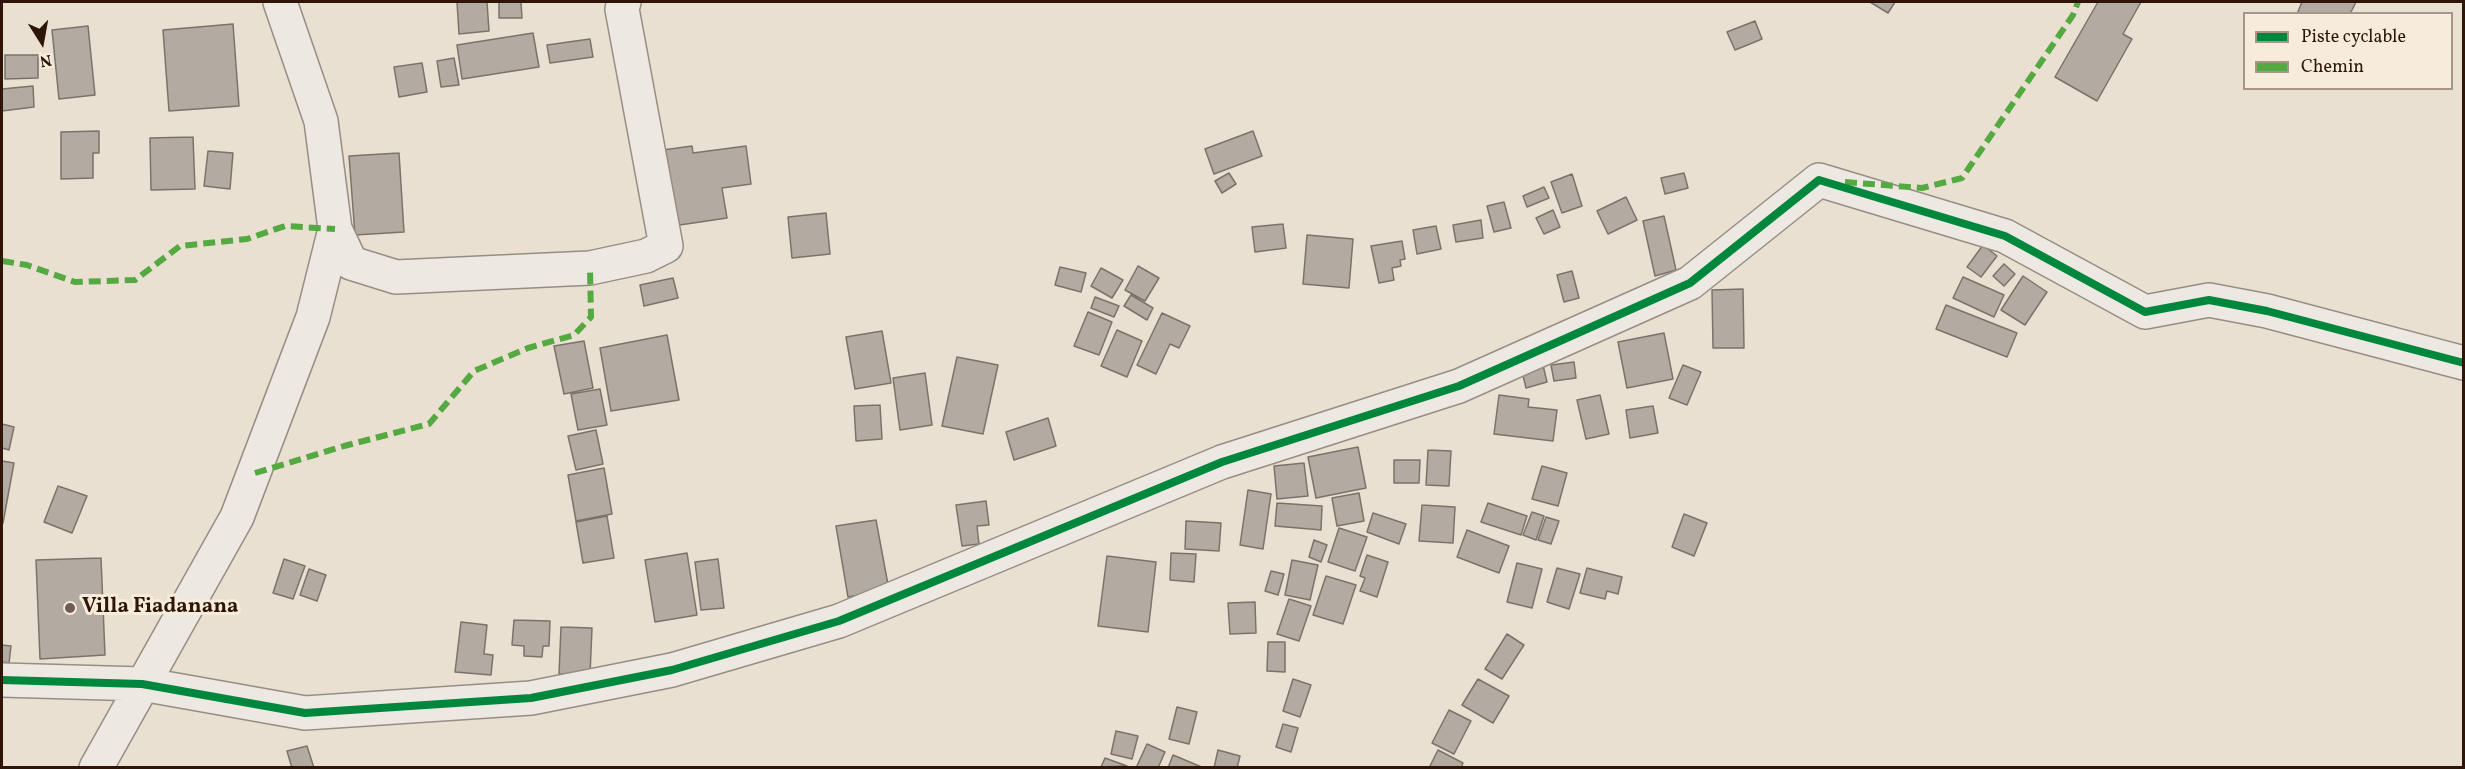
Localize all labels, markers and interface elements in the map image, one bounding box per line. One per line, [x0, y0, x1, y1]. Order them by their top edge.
north arrow [12, 12, 72, 72]
legend [2243, 12, 2453, 90]
text: Piste cyclable [2301, 25, 2406, 50]
text: N [38, 48, 53, 72]
text: Chemin [2301, 55, 2364, 80]
place label: Villa Fiadanana [82, 595, 238, 621]
marker: Villa Fiadanana [63, 601, 77, 615]

